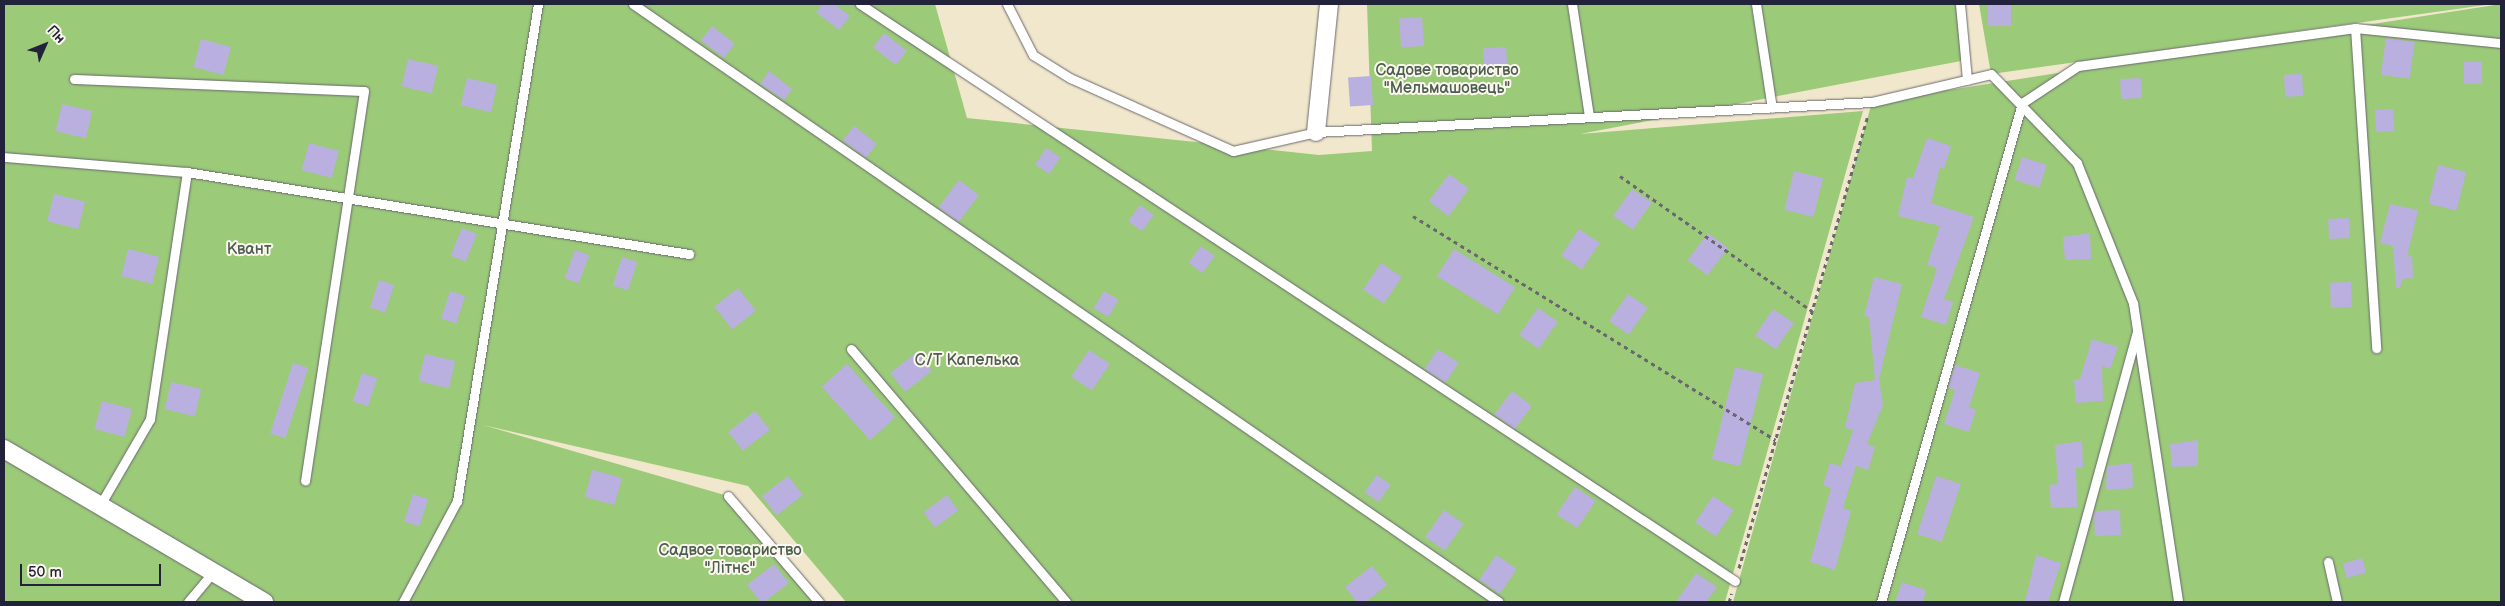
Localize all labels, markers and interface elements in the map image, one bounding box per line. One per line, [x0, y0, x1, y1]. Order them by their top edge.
north arrow [20, 20, 70, 70]
text: Пн [44, 22, 69, 47]
park label: Садове товариство "Мельмашовець" [1375, 61, 1519, 99]
park label: Квант [227, 240, 271, 260]
park label: С/Т Капелька [915, 351, 1019, 371]
park label: Садвое товариство "Літнє" [658, 541, 802, 579]
scale bar [22, 554, 164, 586]
text: 50 m [28, 563, 62, 582]

